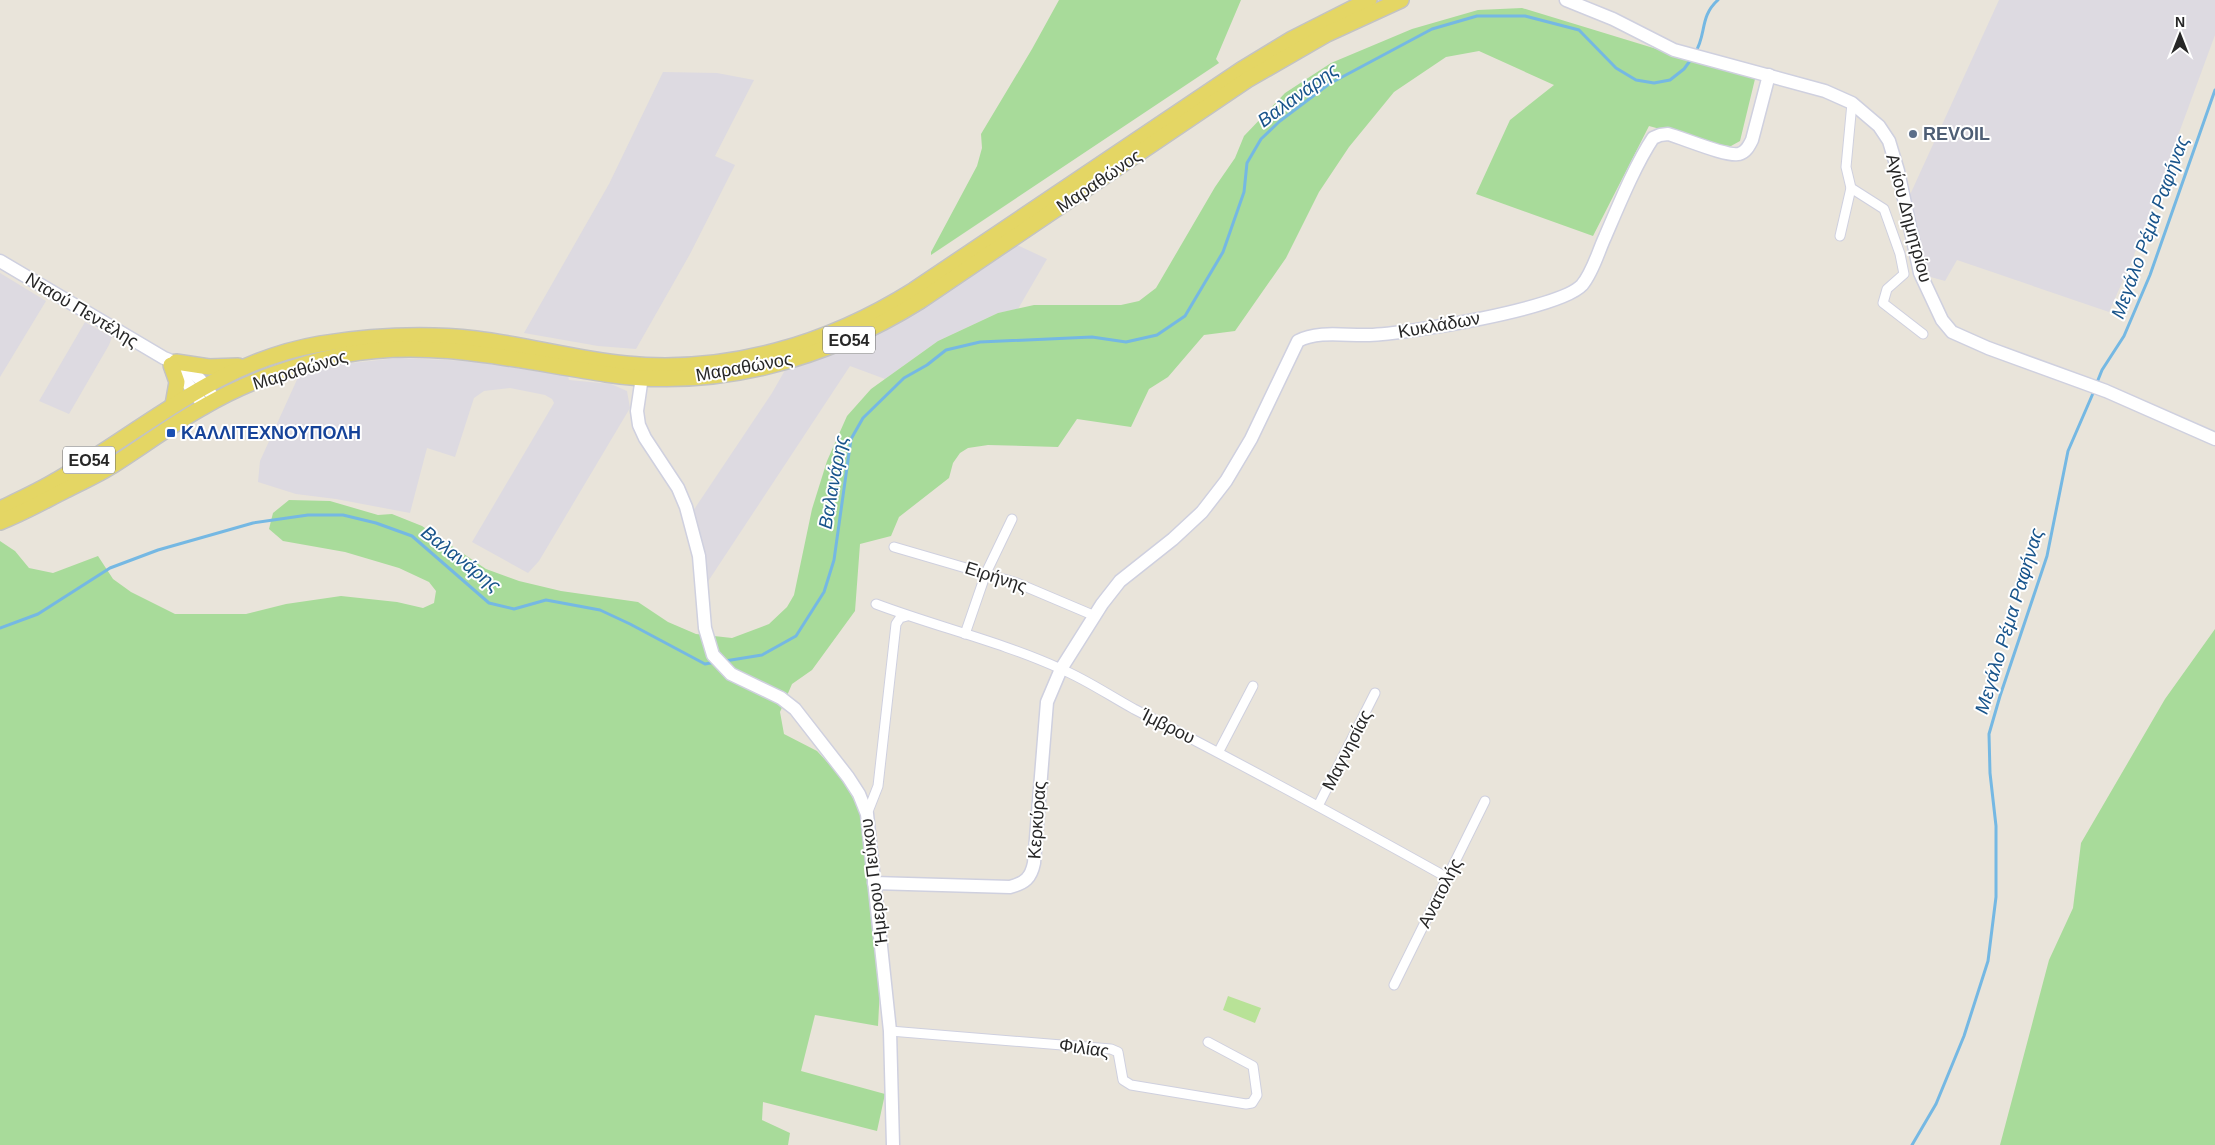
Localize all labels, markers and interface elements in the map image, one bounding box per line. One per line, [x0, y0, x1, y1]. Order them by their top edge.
north arrow [2155, 10, 2205, 60]
text: N [2175, 14, 2185, 30]
water label: Βαλανάρης [1254, 58, 1343, 131]
place label: REVOIL [1923, 124, 1990, 144]
marker: REVOIL [1907, 128, 1919, 140]
water label: Μεγάλο Ρέμα Ραφήνας [2107, 132, 2193, 321]
street label: Μαραθώνος [1053, 145, 1145, 217]
street label: Αγίου Δημητρίου [1882, 152, 1936, 284]
street label: Νταού Πεντέλης [22, 268, 142, 352]
street label: Κυκλάδων [1396, 308, 1482, 342]
road number: ΕΟ54 [823, 326, 875, 354]
street label: Μαραθώνος [250, 346, 350, 394]
street label: Μαραθώνος [694, 349, 794, 385]
place label: ΚΑΛΛΙΤΕΧΝΟΥΠΟΛΗ [181, 423, 361, 443]
marker: ΚΑΛΛΙΤΕΧΝΟΥΠΟΛΗ [165, 427, 177, 439]
water label: Βαλανάρης [814, 433, 852, 530]
road number: ΕΟ54 [63, 446, 115, 474]
water label: Βαλανάρης [417, 522, 505, 597]
water label: Μεγάλο Ρέμα Ραφήνας [1971, 525, 2047, 716]
street label: Ειρήνης [962, 558, 1030, 596]
street label: Ίμβρου [1137, 704, 1198, 748]
street label: Μαγνησίας [1318, 706, 1376, 794]
street label: Κερκύρας [1024, 780, 1050, 860]
street label: Ήμερου Πεύκου [856, 817, 892, 948]
street label: Ανατολής [1414, 855, 1466, 931]
street label: Φιλίας [1058, 1035, 1111, 1061]

